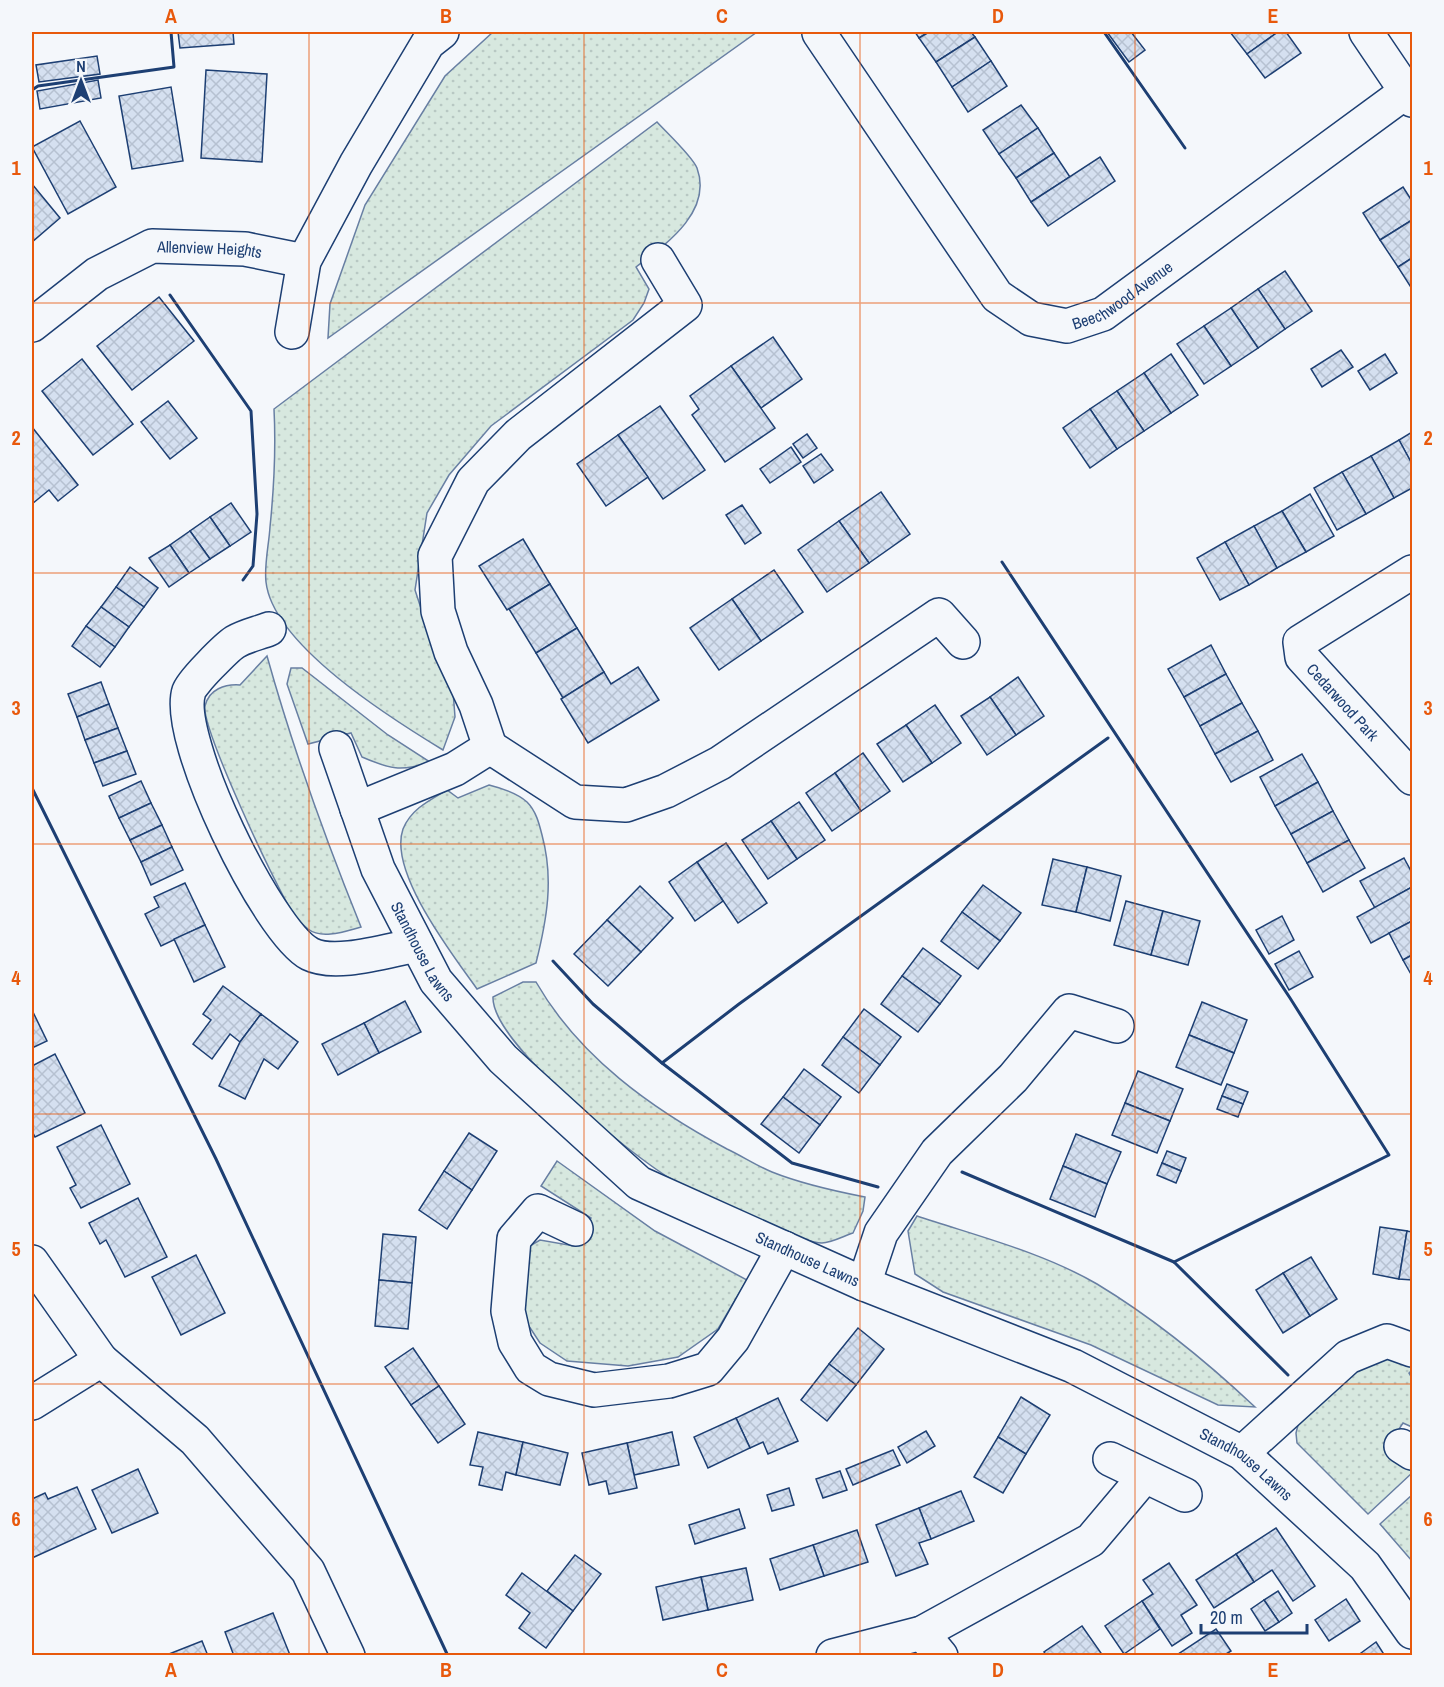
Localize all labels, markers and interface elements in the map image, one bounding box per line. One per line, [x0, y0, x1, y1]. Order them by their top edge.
text: A [165, 2, 177, 29]
text: B [440, 2, 452, 29]
text: C [716, 2, 728, 29]
text: D [992, 2, 1004, 29]
text: E [1268, 2, 1279, 29]
north arrow [51, 51, 111, 111]
text: N [76, 55, 86, 77]
text: 1 [11, 154, 21, 181]
text: 1 [1423, 154, 1433, 181]
street label: Allenview Heights [156, 235, 264, 263]
street label: Beechwood Avenue [1069, 256, 1177, 335]
text: 2 [11, 424, 21, 451]
text: 2 [1423, 424, 1433, 451]
street label: Cedarwood Park [1302, 658, 1384, 746]
text: 3 [11, 694, 21, 721]
text: 3 [1423, 694, 1433, 721]
street label: Standhouse Lawns [386, 898, 460, 1006]
text: 4 [11, 964, 21, 991]
text: 4 [1423, 964, 1433, 991]
street label: Standhouse Lawns [752, 1226, 863, 1292]
text: 5 [11, 1235, 21, 1262]
text: 5 [1423, 1235, 1433, 1262]
street label: Standhouse Lawns [1196, 1422, 1298, 1505]
text: 6 [11, 1505, 21, 1532]
text: 6 [1423, 1505, 1433, 1532]
scale bar [1201, 1597, 1308, 1635]
text: 20 m [1210, 1605, 1243, 1630]
text: A [165, 1656, 177, 1683]
text: B [440, 1656, 452, 1683]
text: C [716, 1656, 728, 1683]
text: D [992, 1656, 1004, 1683]
text: E [1268, 1656, 1279, 1683]

